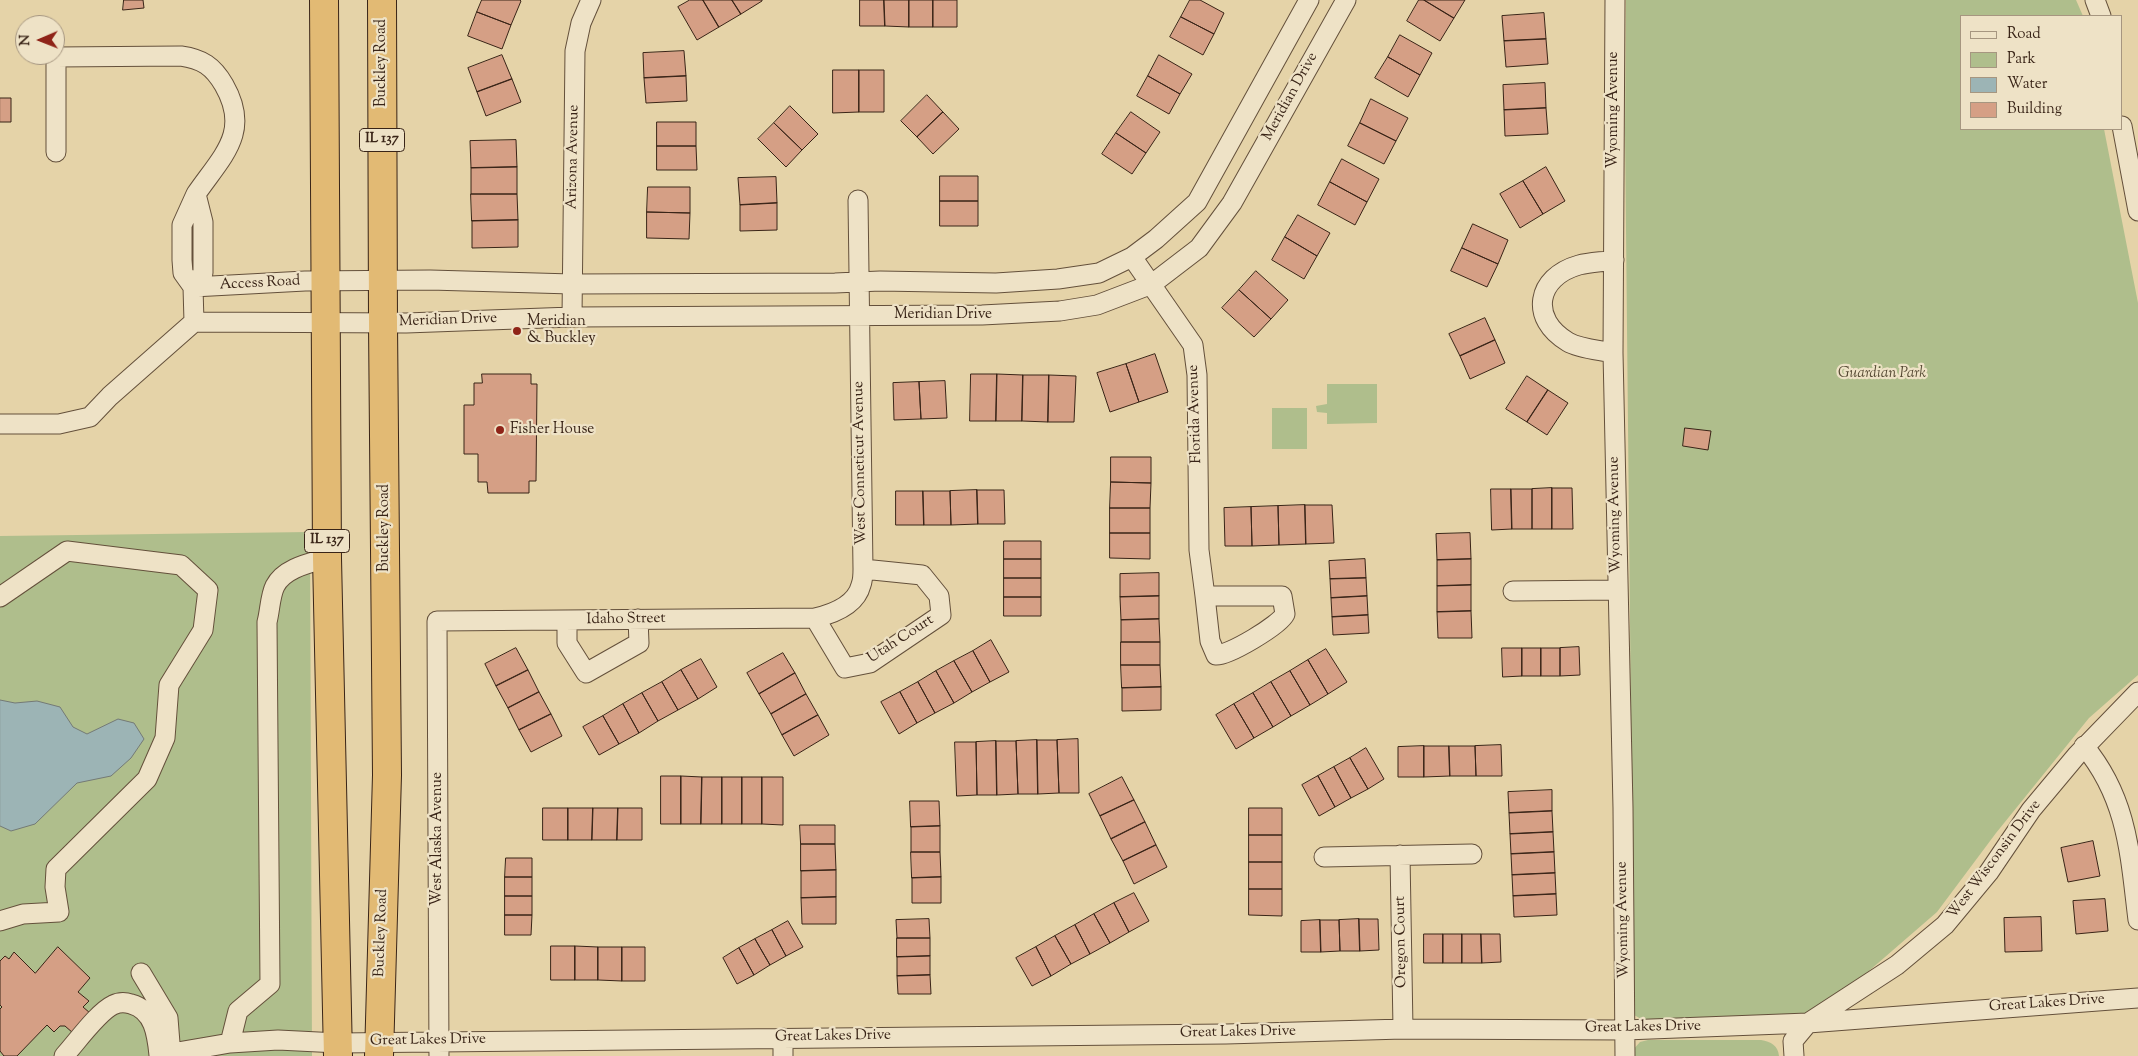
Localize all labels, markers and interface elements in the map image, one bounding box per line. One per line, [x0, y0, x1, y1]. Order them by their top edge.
north arrow [15, 15, 65, 65]
legend [1960, 15, 2123, 130]
street label: Buckley Road [373, 19, 391, 107]
text: Road [2007, 24, 2041, 45]
text: N [16, 34, 36, 46]
text: Park [2007, 49, 2036, 70]
street label: Meridian Drive [1259, 50, 1323, 144]
street label: Wyoming Avenue [1605, 51, 1623, 169]
text: Water [2007, 74, 2047, 95]
text: Building [2007, 99, 2062, 120]
street label: Arizona Avenue [564, 104, 584, 210]
road number: IL 137 [360, 128, 404, 152]
street label: Access Road [219, 273, 301, 295]
street label: Meridian Drive [894, 306, 992, 324]
street label: Meridian Drive [399, 310, 497, 332]
place label: Meridian & Buckley [527, 313, 596, 348]
marker: Meridian & Buckley [511, 325, 523, 337]
street label: Florida Avenue [1185, 364, 1207, 464]
park label: Guardian Park [1838, 365, 1926, 383]
street label: West Conneticut Avenue [851, 381, 871, 545]
place label: Fisher House [510, 421, 594, 439]
marker: Fisher House [494, 424, 506, 436]
street label: Wyoming Avenue [1606, 456, 1626, 574]
street label: Buckley Road [376, 484, 394, 572]
road number: IL 137 [304, 530, 350, 552]
street label: Idaho Street [586, 610, 666, 630]
street label: Utah Court [864, 612, 938, 668]
street label: West Alaska Avenue [429, 772, 447, 906]
street label: West Wisconsin Drive [1944, 797, 2046, 923]
street label: Wyoming Avenue [1614, 861, 1634, 979]
street label: Buckley Road [371, 889, 393, 977]
street label: Oregon Court [1392, 896, 1412, 988]
street label: Great Lakes Drive [1989, 991, 2105, 1017]
street label: Great Lakes Drive [1585, 1018, 1701, 1038]
street label: Great Lakes Drive [1180, 1023, 1296, 1043]
street label: Great Lakes Drive [775, 1027, 891, 1047]
street label: Great Lakes Drive [370, 1031, 486, 1051]

